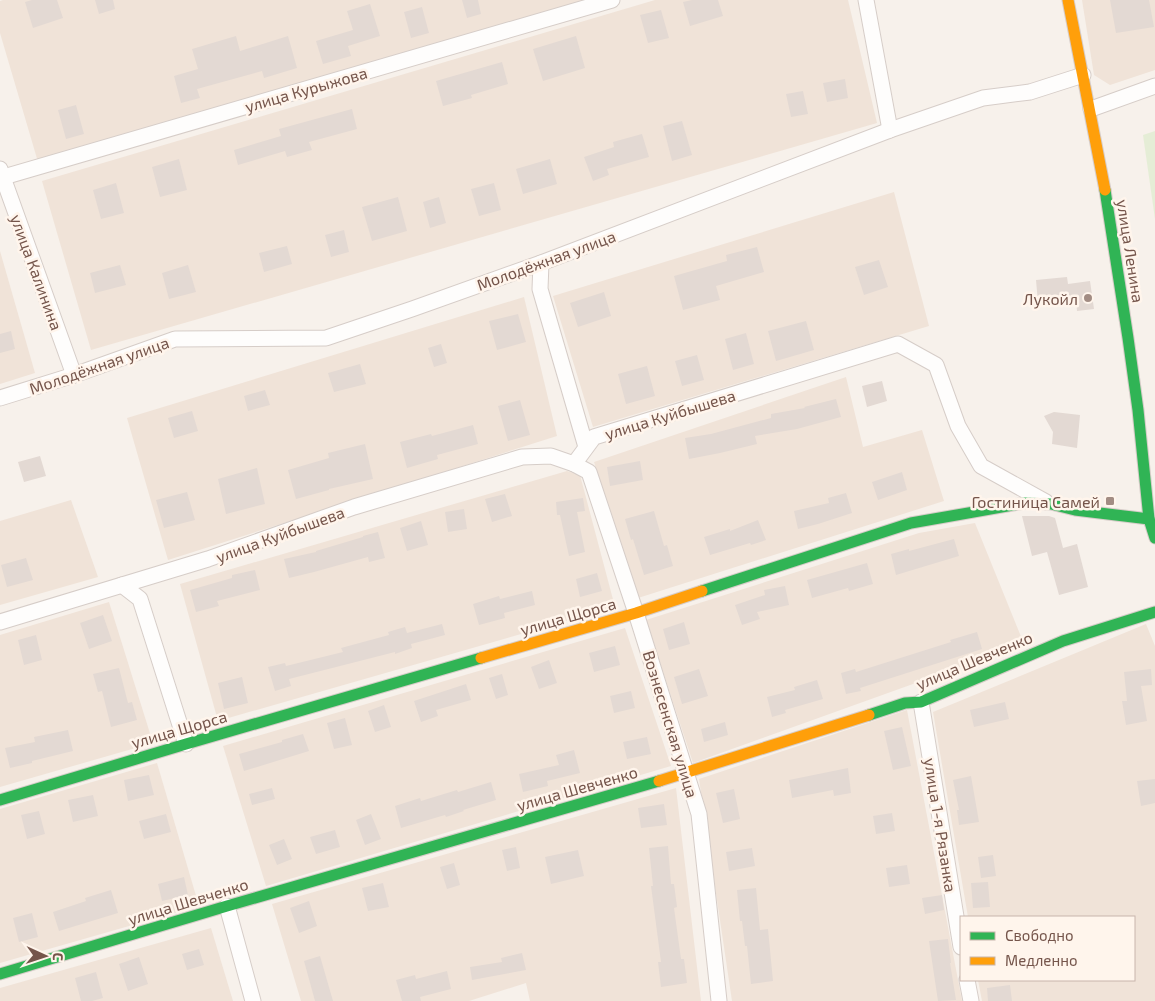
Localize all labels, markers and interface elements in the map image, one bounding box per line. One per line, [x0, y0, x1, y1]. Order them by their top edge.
street label: улица Курыжова [243, 62, 370, 117]
street label: улица Ленина [1112, 198, 1149, 304]
street label: улица Калинина [6, 211, 67, 333]
street label: Молодёжная улица [474, 226, 618, 295]
place label: Лукойл [1023, 289, 1078, 309]
marker: Лукойл [1082, 292, 1094, 304]
street label: Молодёжная улица [27, 332, 172, 399]
street label: улица Куйбышева [602, 385, 738, 444]
place label: Гостиница Самей [971, 492, 1100, 511]
marker: Гостиница Самей [1104, 495, 1116, 507]
street label: улица Куйбышева [213, 502, 347, 567]
street label: улица Щорса [518, 593, 618, 640]
street label: улица Шевченко [913, 627, 1036, 694]
street label: Вознесенская улица [639, 648, 702, 800]
street label: улица Щорса [129, 706, 229, 753]
street label: улица 1-я Рязанка [920, 757, 961, 894]
street label: улица Шевченко [514, 762, 640, 815]
street label: улица Шевченко [126, 874, 251, 929]
legend [960, 916, 1135, 981]
text: Свободно [1005, 926, 1074, 944]
north arrow [20, 931, 70, 981]
text: Медленно [1005, 951, 1078, 969]
text: С [50, 952, 67, 961]

